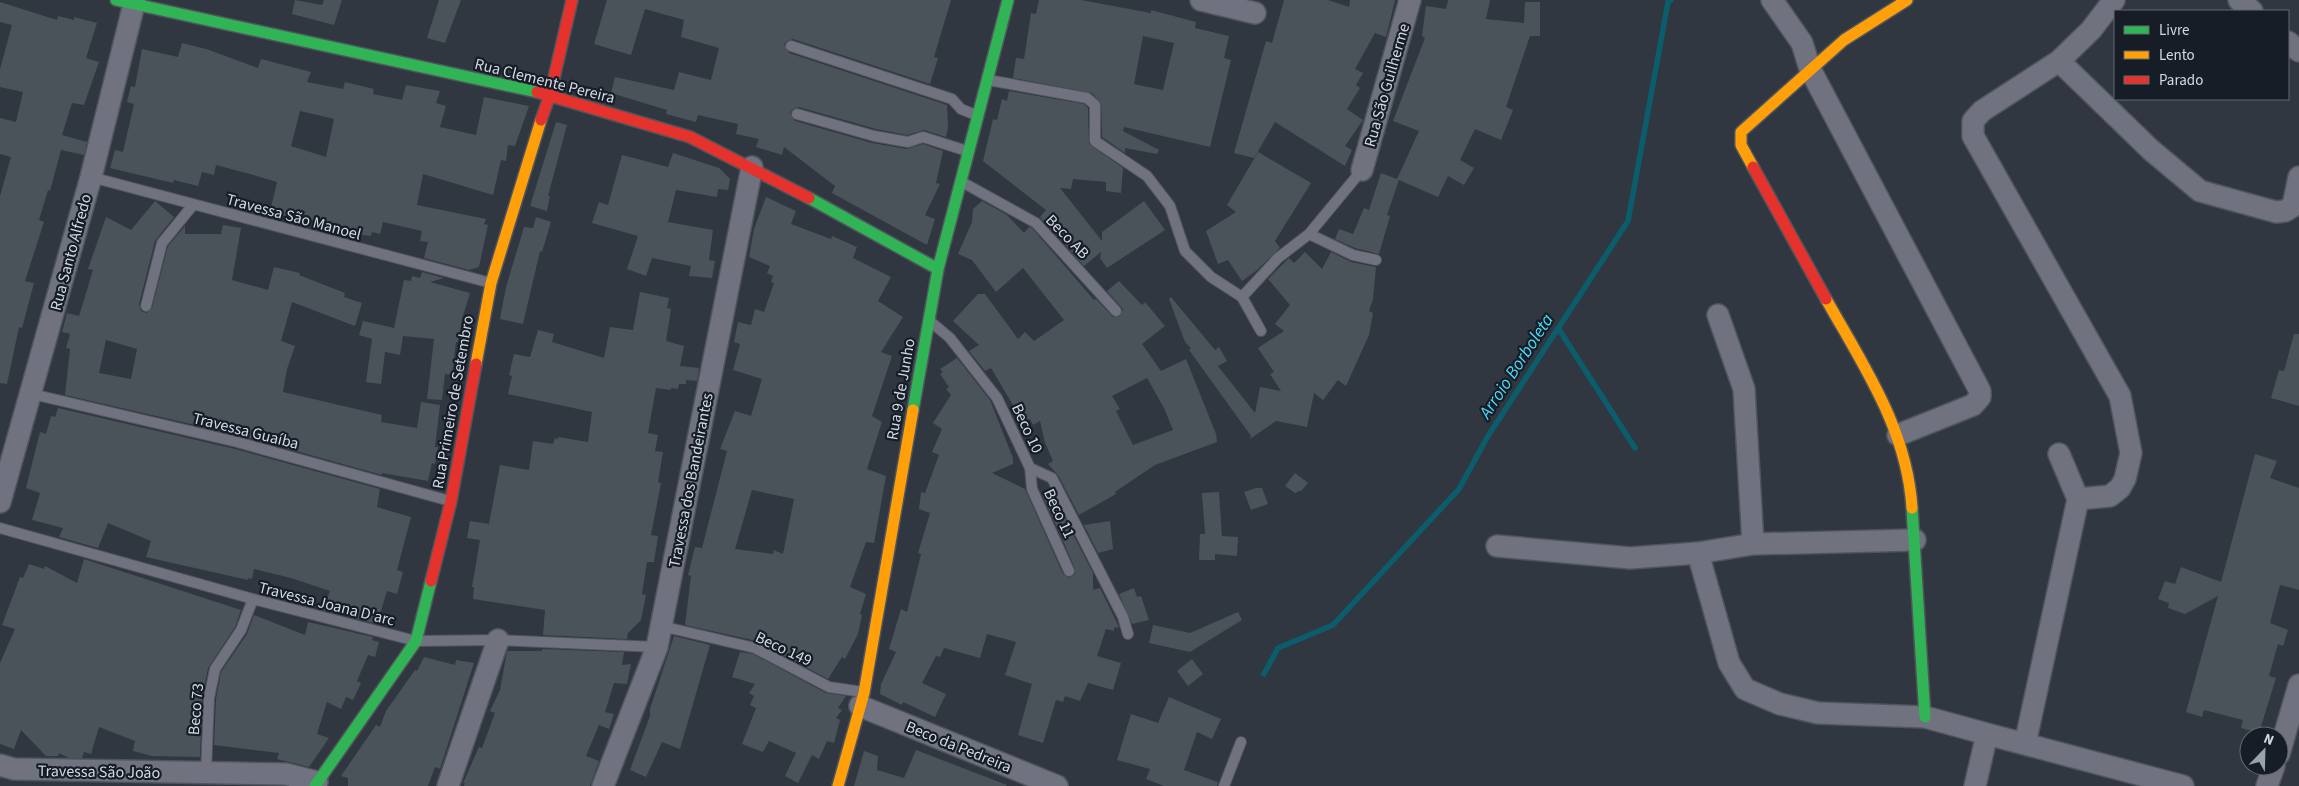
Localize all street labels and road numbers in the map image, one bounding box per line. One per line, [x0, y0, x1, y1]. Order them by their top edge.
street label: Rua São Guilherme [1359, 21, 1415, 150]
street label: Rua Clemente Pereira [472, 53, 617, 109]
street label: Travessa São Manoel [224, 188, 364, 246]
street label: Rua Santo Alfredo [45, 192, 97, 313]
street label: Beco AB [1041, 210, 1094, 264]
street label: Rua Primeiro de Setembro [427, 314, 479, 491]
street label: Rua 9 de Junho [881, 337, 921, 442]
street label: Travessa dos Bandeirantes [663, 391, 719, 569]
street label: Beco 10 [1006, 400, 1048, 457]
street label: Travessa Guaíba [191, 407, 301, 455]
street label: Beco 11 [1038, 485, 1080, 542]
street label: Travessa Joana D'arc [256, 576, 397, 632]
street label: Beco 149 [752, 626, 815, 672]
street label: Beco 73 [183, 682, 209, 736]
street label: Beco da Pedreira [902, 716, 1015, 778]
street label: Travessa São João [38, 760, 160, 784]

